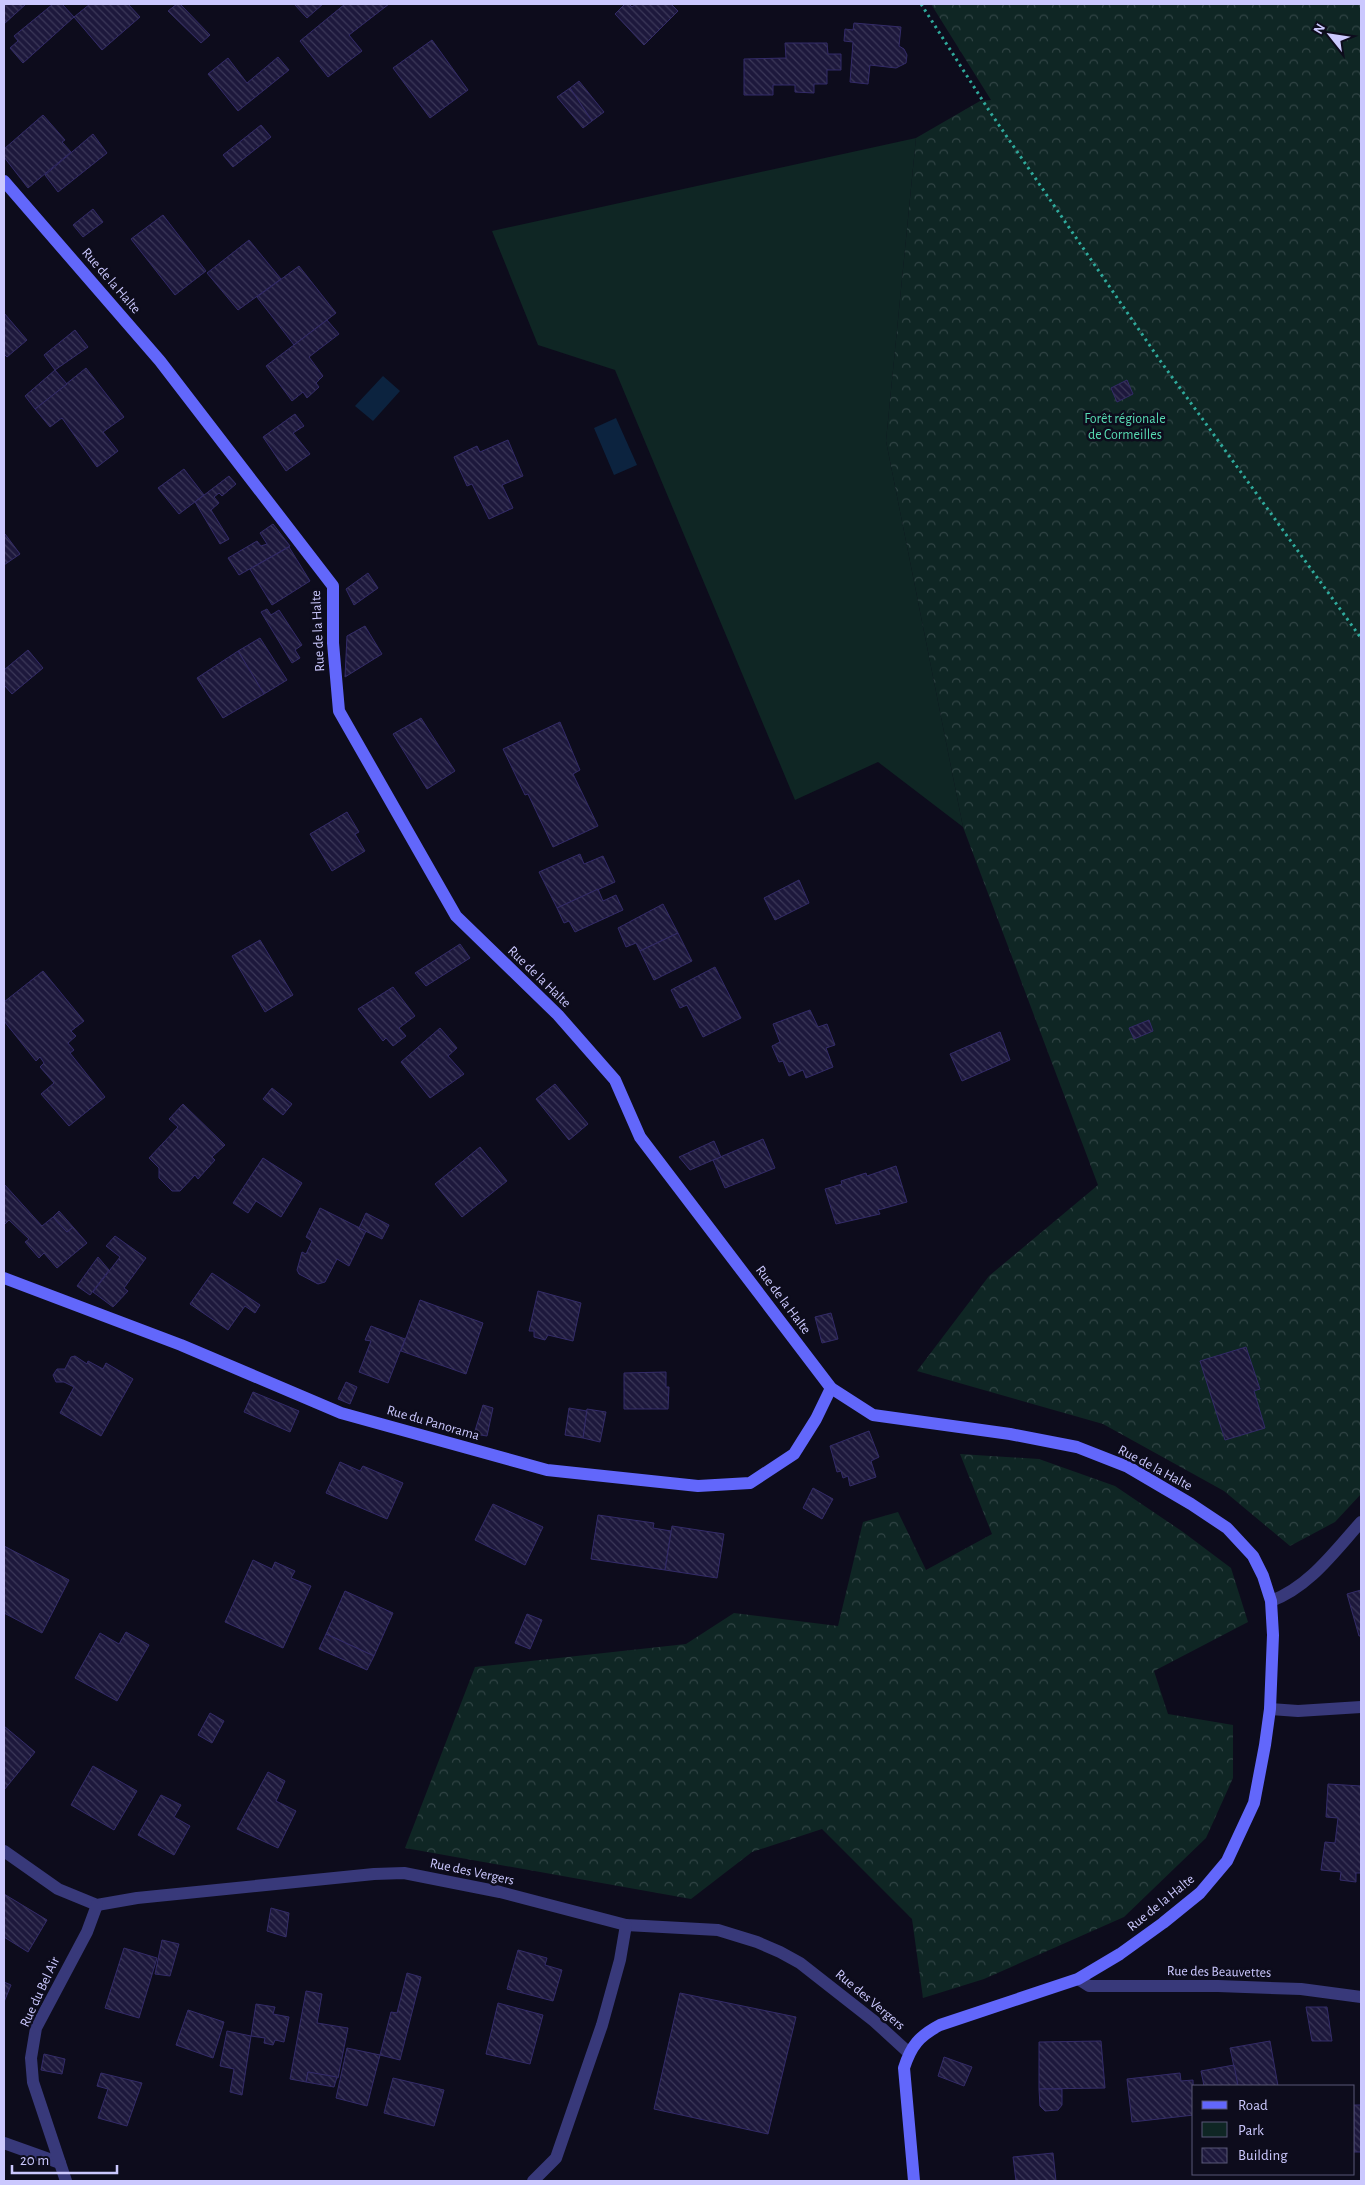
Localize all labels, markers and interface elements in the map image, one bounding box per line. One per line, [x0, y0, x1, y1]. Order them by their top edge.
north arrow [1305, 10, 1355, 60]
text: N [1311, 21, 1328, 37]
street label: Rue de la Halte [79, 246, 143, 316]
park label: Forêt régionale de Cormeilles [1084, 412, 1166, 442]
street label: Rue de la Halte [309, 590, 327, 672]
street label: Rue de la Halte [505, 944, 573, 1010]
street label: Rue de la Halte [753, 1263, 813, 1337]
street label: Rue du Panorama [385, 1403, 481, 1443]
street label: Rue de la Halte [1116, 1443, 1194, 1493]
street label: Rue des Vergers [429, 1856, 515, 1888]
street label: Rue de la Halte [1125, 1872, 1197, 1934]
street label: Rue du Bel Air [18, 1954, 63, 2029]
street label: Rue des Beauvettes [1167, 1964, 1271, 1980]
street label: Rue des Vergers [833, 1967, 907, 2033]
legend [1192, 2085, 1355, 2175]
text: Road [1238, 2098, 1268, 2113]
text: Park [1238, 2123, 1264, 2138]
scale bar [12, 2142, 118, 2174]
text: Building [1238, 2148, 1288, 2163]
text: 20 m [20, 2153, 49, 2168]

